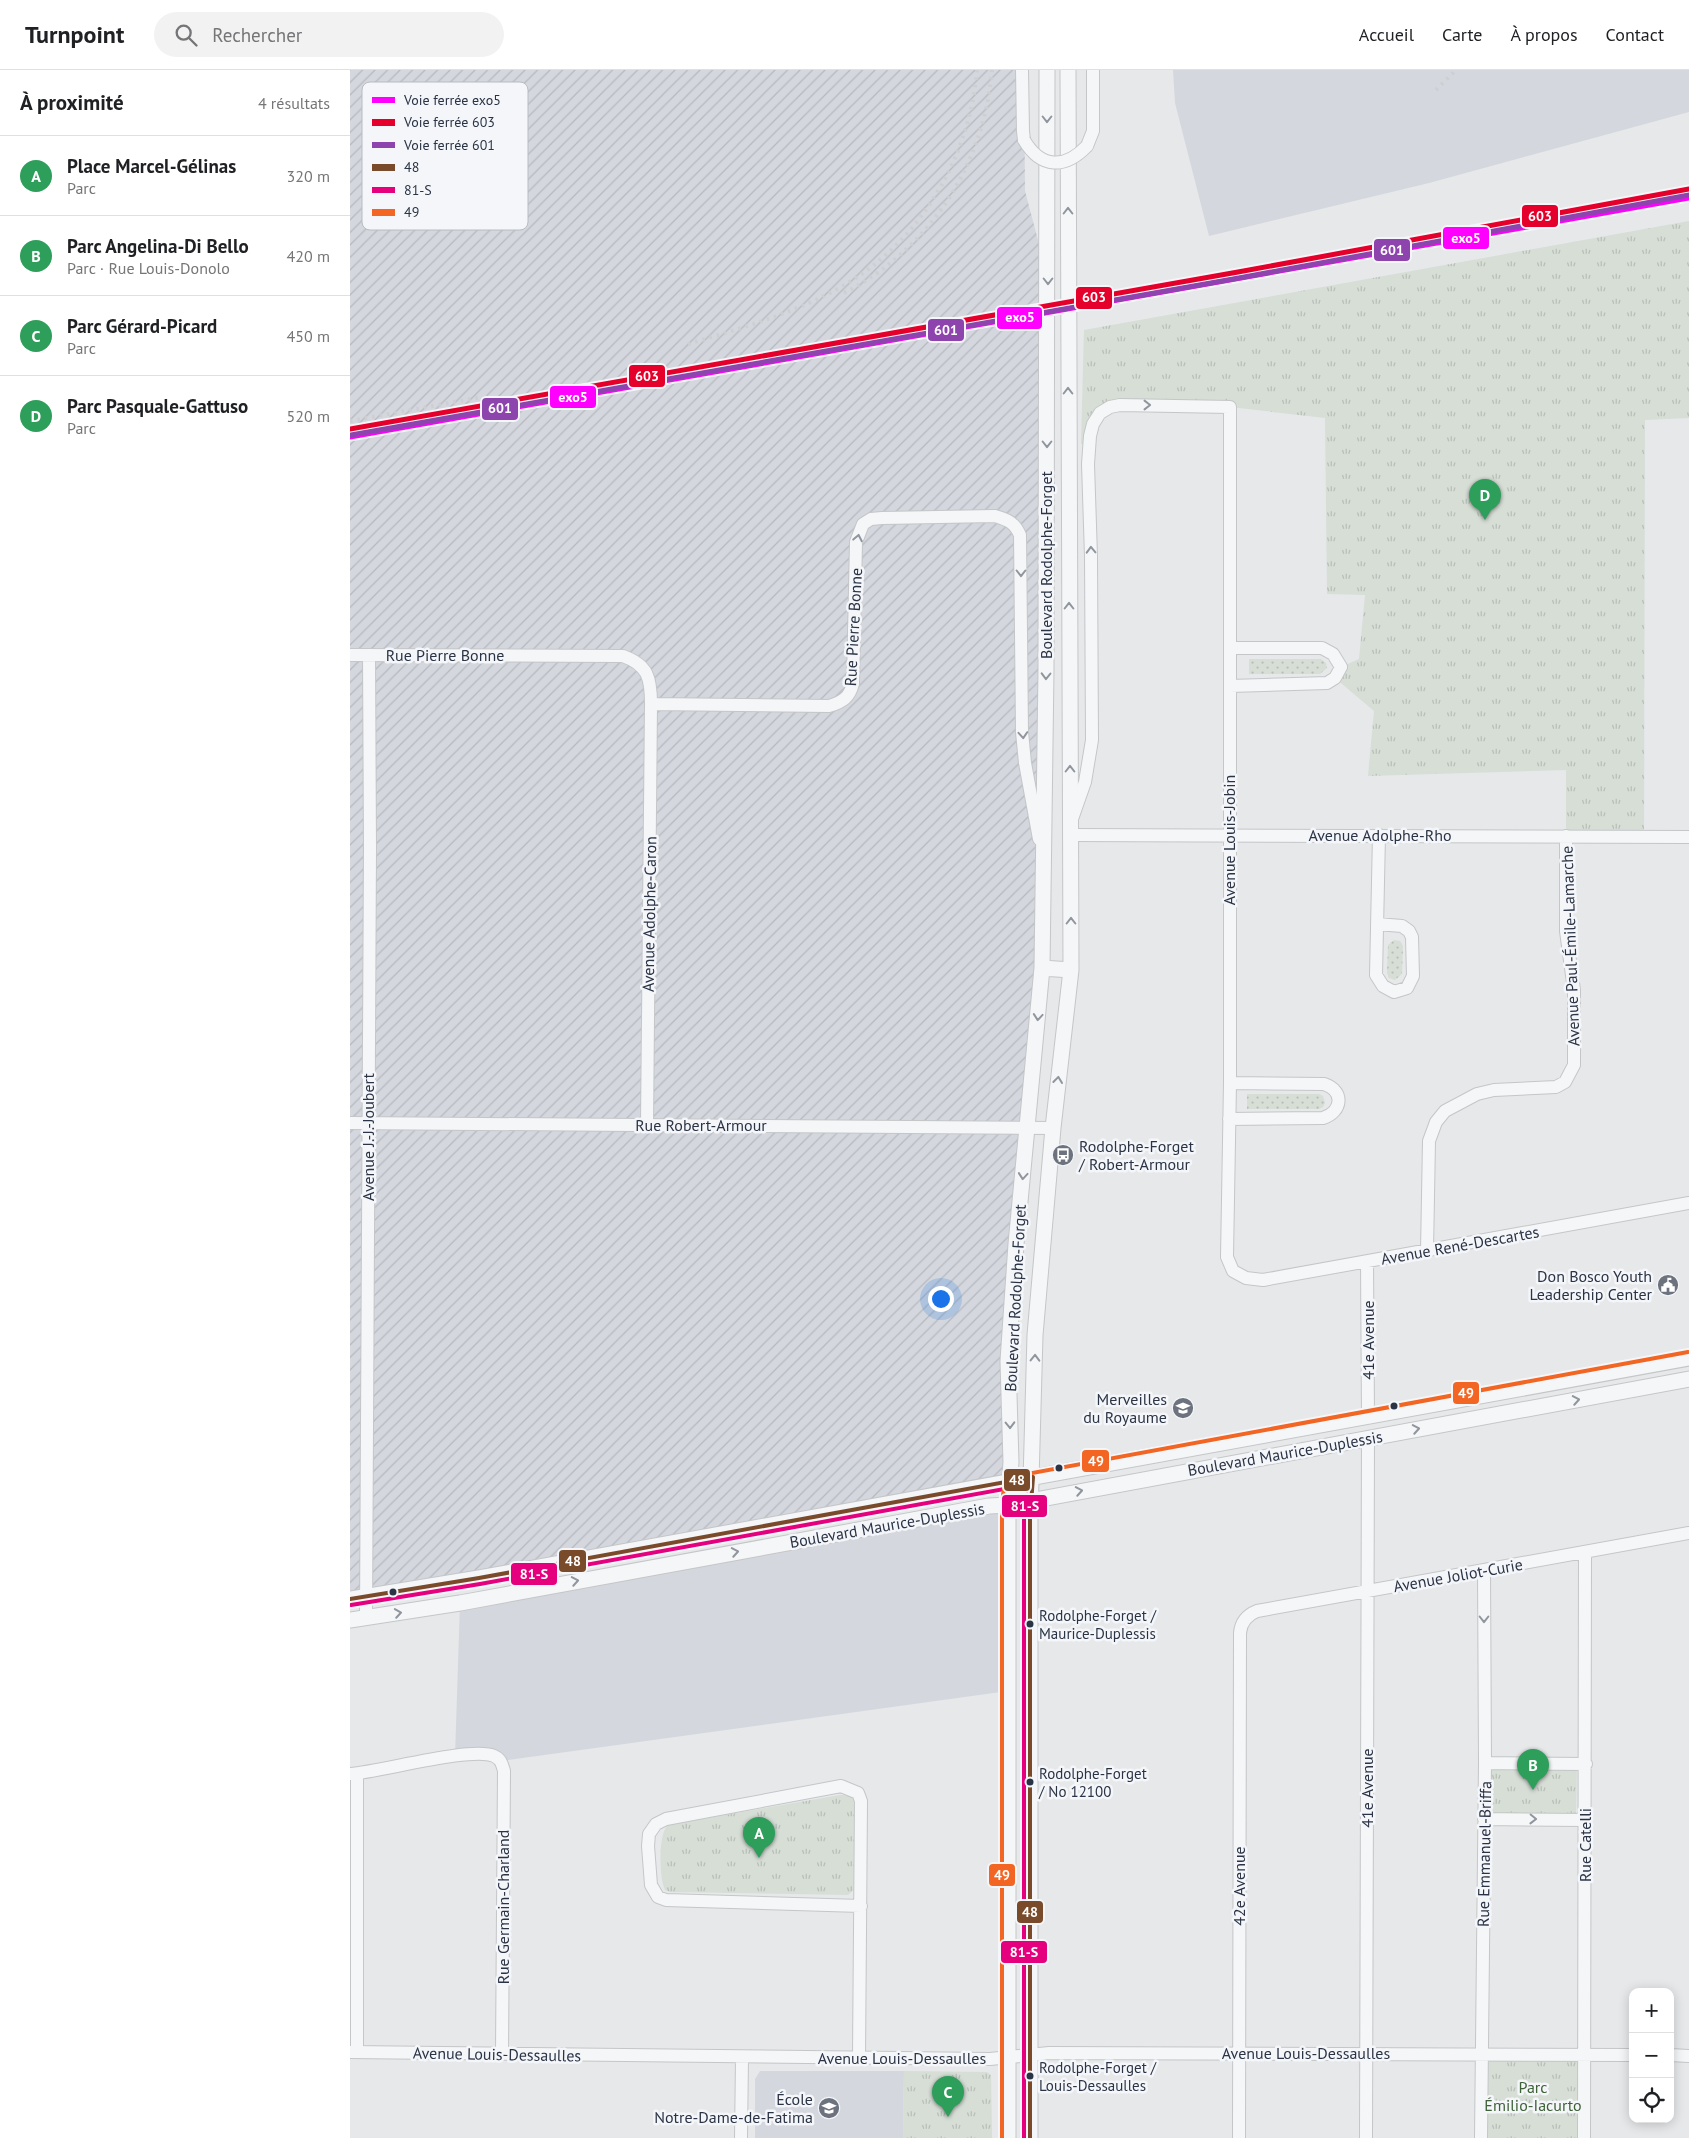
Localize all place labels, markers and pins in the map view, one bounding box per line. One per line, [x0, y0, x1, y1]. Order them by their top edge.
pin: D [1469, 479, 1501, 520]
place label: Rodolphe-Forget / Robert-Armour [1078, 1136, 1194, 1174]
bus stop icon: Rodolphe-Forget / Robert-Armour [1051, 1143, 1075, 1167]
place label: Don Bosco Youth Leadership Center [1529, 1266, 1653, 1304]
public building icon: Don Bosco Youth Leadership Center [1656, 1273, 1680, 1297]
place label: Merveilles du Royaume [1083, 1389, 1167, 1427]
school or university icon: Merveilles du Royaume [1171, 1396, 1195, 1420]
unlabelled marker [1389, 1401, 1399, 1411]
unlabelled marker [1054, 1463, 1064, 1473]
unlabelled marker [388, 1587, 398, 1597]
place label: Rodolphe-Forget / Maurice-Duplessis [1039, 1606, 1157, 1643]
marker: Rodolphe-Forget / Maurice-Duplessis [1025, 1619, 1035, 1629]
pin: B [1517, 1749, 1549, 1790]
place label: Rodolphe-Forget / No 12100 [1038, 1764, 1147, 1801]
marker: Rodolphe-Forget / No 12100 [1025, 1777, 1035, 1787]
pin: A [743, 1817, 775, 1858]
place label: Rodolphe-Forget / Louis-Dessaulles [1039, 2058, 1157, 2095]
marker: Rodolphe-Forget / Louis-Dessaulles [1025, 2071, 1035, 2081]
pin: C [932, 2076, 964, 2117]
place label: École Notre-Dame-de-Fatima [654, 2089, 813, 2127]
school or university icon: École Notre-Dame-de-Fatima [817, 2096, 841, 2120]

